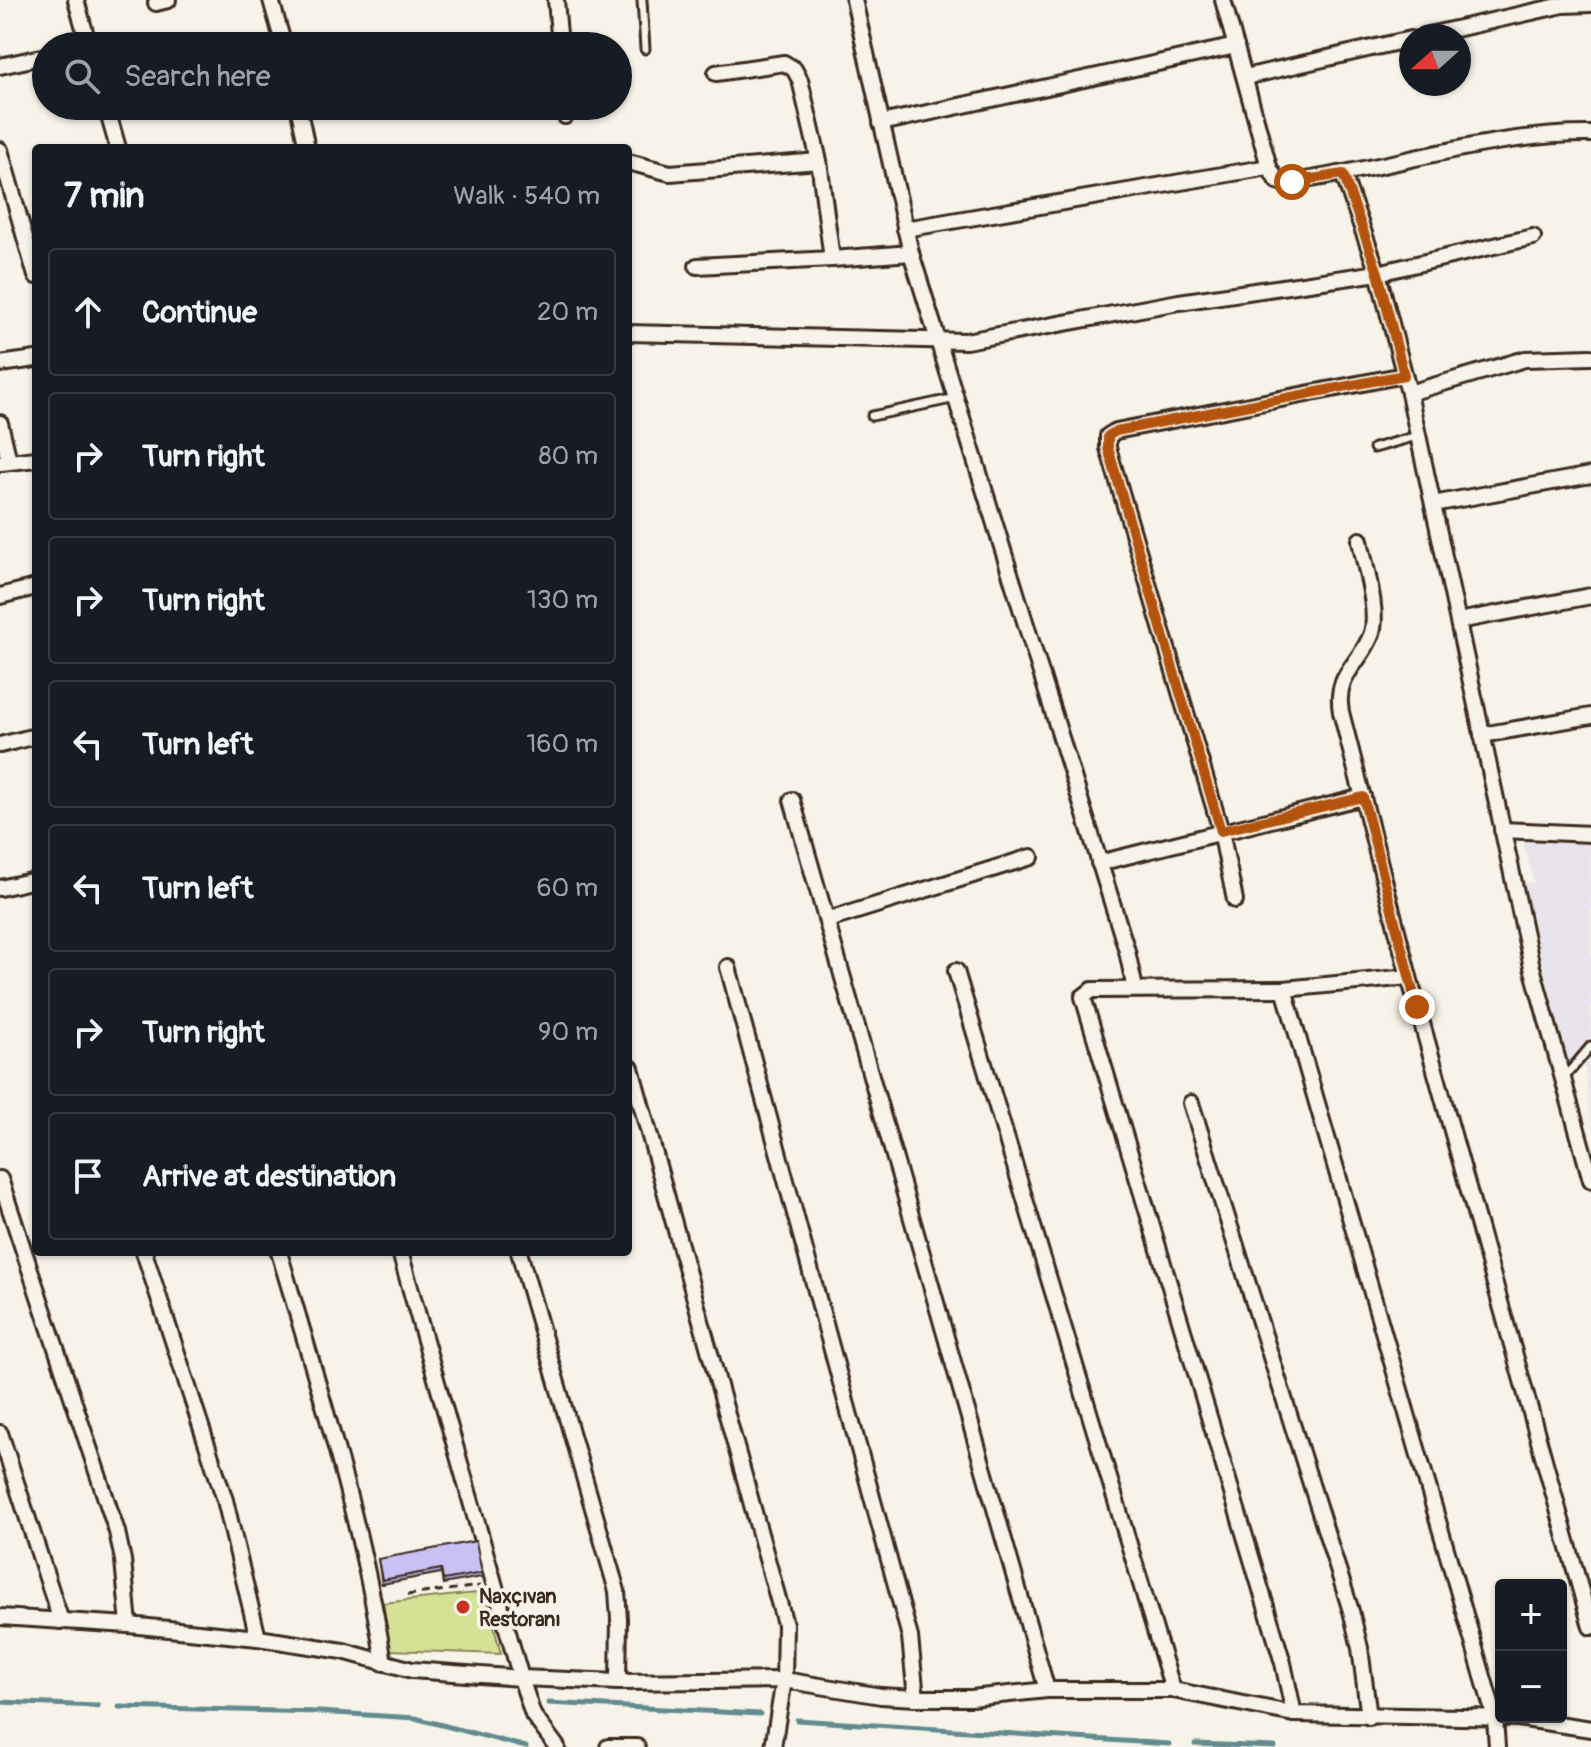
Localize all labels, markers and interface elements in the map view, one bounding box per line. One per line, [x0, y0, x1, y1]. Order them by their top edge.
north arrow [1399, 24, 1471, 96]
search box [32, 32, 632, 120]
icon: search [60, 54, 104, 98]
text: Search here [124, 58, 271, 95]
route start [1274, 164, 1310, 200]
text: 7 min [64, 175, 145, 218]
text: Walk · 540 m [453, 180, 600, 212]
icon: ahead [66, 290, 110, 334]
text: Continue [142, 294, 257, 331]
text: 20 m [537, 296, 598, 328]
icon: right [66, 434, 110, 478]
text: Turn right [142, 438, 265, 475]
text: 80 m [538, 440, 598, 472]
icon: right [66, 578, 110, 622]
text: Turn right [142, 582, 265, 619]
text: 130 m [527, 584, 598, 616]
icon: left [66, 722, 110, 766]
text: Turn left [142, 726, 253, 763]
text: 160 m [526, 728, 598, 760]
icon: left [66, 866, 110, 910]
text: Turn left [142, 870, 253, 907]
text: 60 m [536, 872, 598, 904]
route end [1399, 989, 1435, 1025]
icon: right [66, 1010, 110, 1054]
text: Turn right [142, 1014, 265, 1051]
text: 90 m [538, 1016, 598, 1048]
icon: arrive [66, 1154, 110, 1198]
text: Arrive at destination [142, 1158, 396, 1195]
map controls [1495, 1579, 1567, 1723]
button: + [1495, 1579, 1567, 1651]
place label: Naxçıvan Restoranı [479, 1584, 561, 1632]
marker: Naxçıvan Restoranı [454, 1598, 472, 1616]
button: − [1495, 1651, 1567, 1723]

